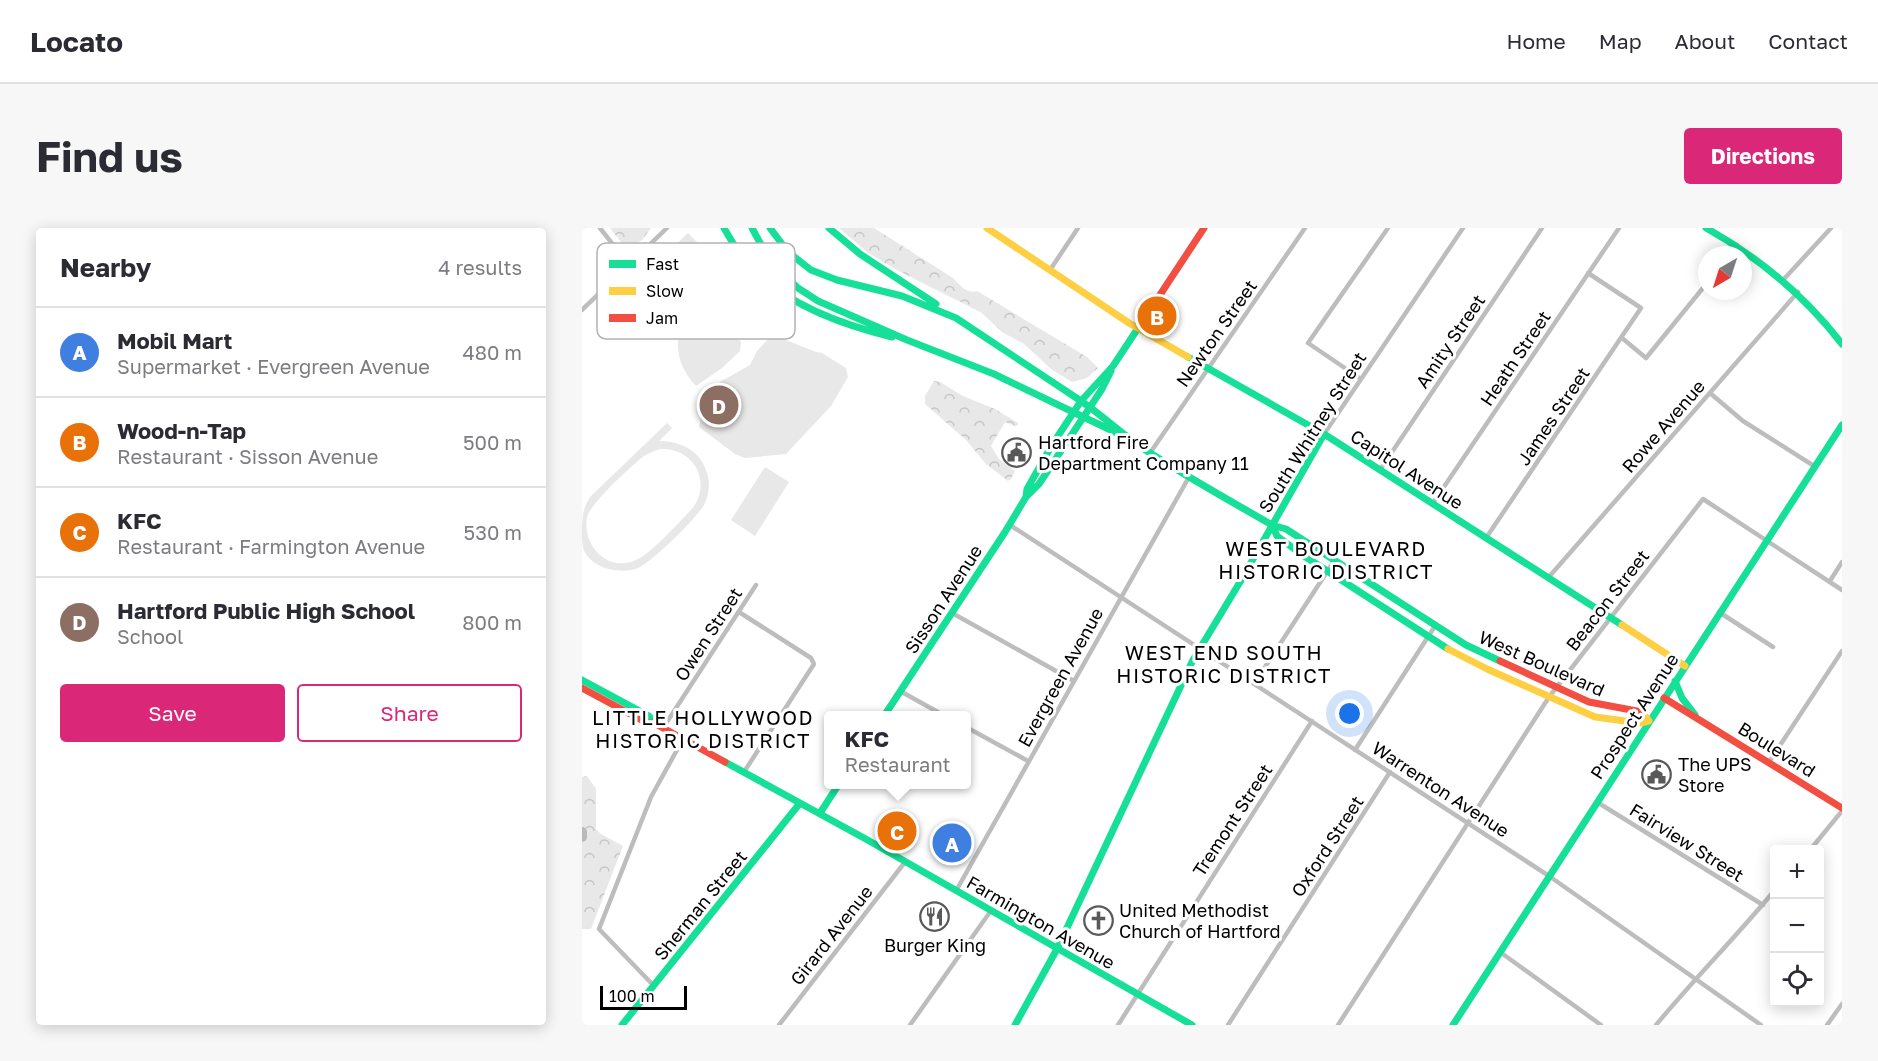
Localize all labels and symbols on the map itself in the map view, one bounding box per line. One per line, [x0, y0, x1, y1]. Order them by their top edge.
legend [597, 243, 795, 339]
north arrow [1698, 246, 1752, 300]
text: Fast [646, 254, 679, 274]
street label: Newton Street [1171, 275, 1261, 391]
text: Slow [646, 281, 684, 301]
street label: Amity Street [1411, 290, 1489, 392]
pin: B [1138, 294, 1176, 338]
street label: Heath Street [1475, 306, 1555, 410]
text: Jam [646, 308, 678, 328]
street label: South Whitney Street [1254, 348, 1370, 516]
street label: James Street [1512, 363, 1594, 469]
street label: Rowe Avenue [1617, 375, 1709, 477]
pin: D [700, 382, 738, 428]
street label: Capitol Avenue [1346, 424, 1468, 514]
place label: Hartford Fire Department Company 11 [1038, 431, 1249, 474]
public building icon: Hartford Fire Department Company 11 [1001, 436, 1033, 468]
district label: WEST BOULEVARD HISTORIC DISTRICT [1218, 536, 1434, 583]
street label: Sisson Avenue [900, 540, 986, 658]
street label: Beacon Street [1561, 545, 1653, 655]
street label: Owen Street [670, 583, 746, 685]
street label: Evergreen Avenue [1013, 604, 1107, 750]
street label: West Boulevard [1476, 625, 1608, 701]
district label: WEST END SOUTH HISTORIC DISTRICT [1116, 640, 1332, 687]
street label: Prospect Avenue [1585, 649, 1683, 783]
your location [1335, 699, 1364, 728]
district label: LITTLE HOLLYWOOD HISTORIC DISTRICT [592, 705, 814, 752]
street label: Boulevard [1734, 717, 1820, 781]
street label: Warrenton Avenue [1368, 736, 1514, 842]
place label: The UPS Store [1678, 753, 1752, 796]
public building icon: The UPS Store [1641, 758, 1673, 790]
street label: Tremont Street [1188, 760, 1276, 880]
street label: Oxford Street [1286, 791, 1368, 901]
street label: Fairview Street [1626, 798, 1748, 886]
pin: C [878, 808, 916, 854]
pin: A [932, 820, 971, 866]
street label: Sherman Street [649, 846, 751, 964]
street label: Farmington Avenue [963, 871, 1119, 973]
street label: Girard Avenue [785, 881, 877, 989]
place label: United Methodist Church of Hartford [1119, 899, 1281, 942]
restaurant icon: Burger King [919, 900, 951, 932]
church icon: United Methodist Church of Hartford [1082, 904, 1114, 936]
place label: Burger King [884, 934, 986, 956]
scale bar [600, 983, 687, 1010]

